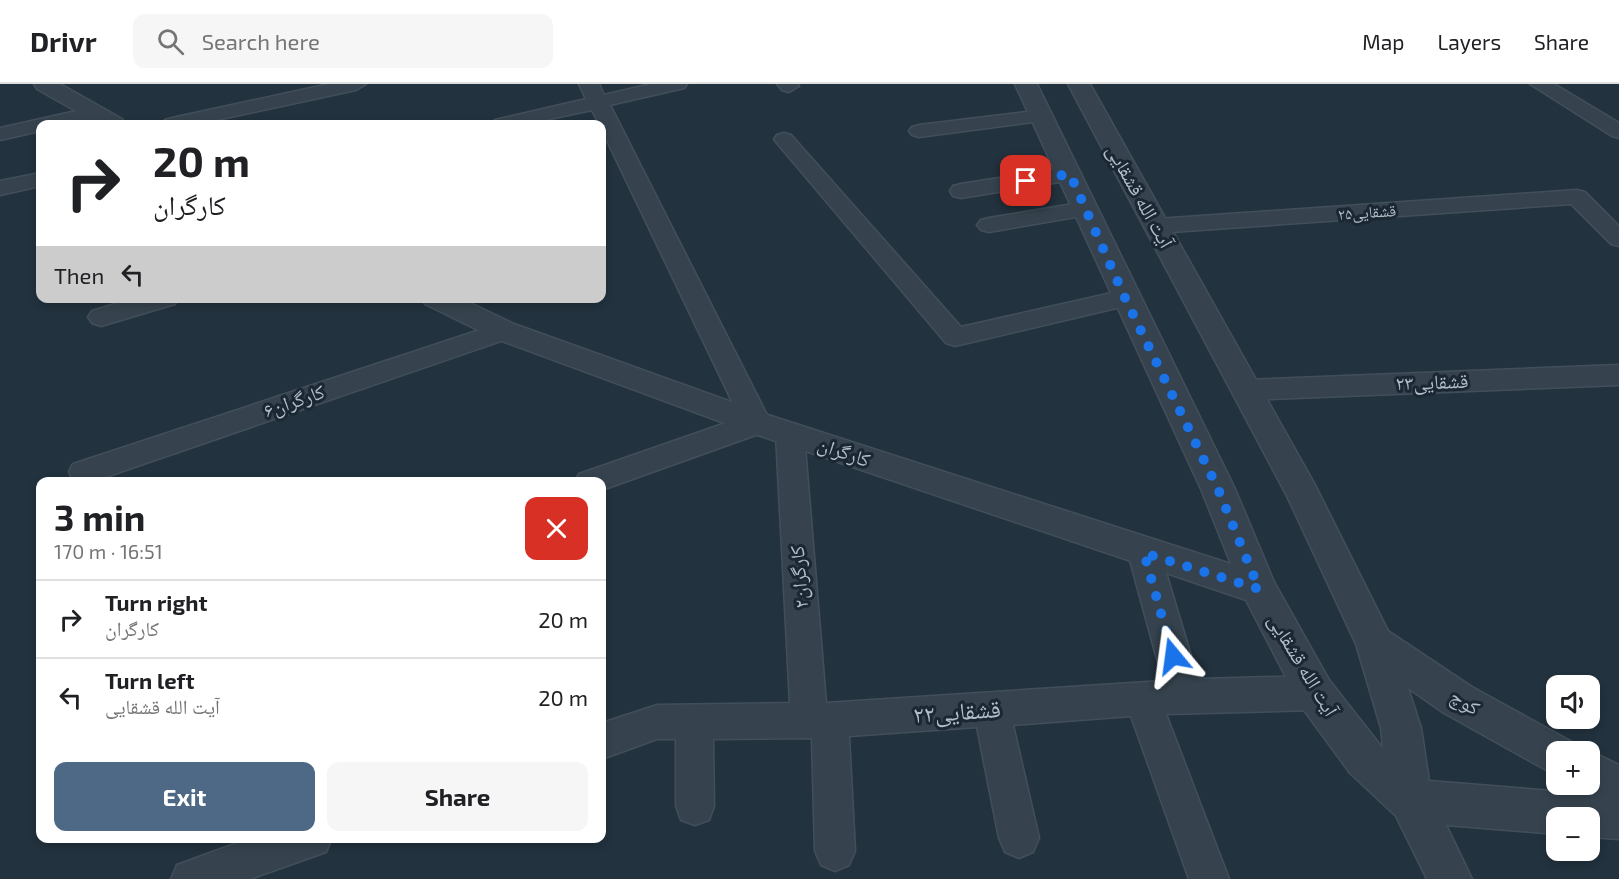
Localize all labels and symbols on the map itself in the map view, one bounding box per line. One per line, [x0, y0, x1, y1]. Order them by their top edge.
street label: آیت الله قشقایی [1102, 139, 1180, 253]
pin [1000, 155, 1051, 206]
street label: قشقایی۲۵ [1337, 200, 1397, 225]
street label: قشقایی۲۳ [1395, 368, 1469, 395]
street label: ۶کارگران [260, 378, 328, 423]
street label: کارگران [815, 431, 874, 472]
street label: کارگران۲ [784, 545, 813, 609]
street label: آیت الله قشقایی [1263, 609, 1344, 721]
position arrow [1141, 624, 1205, 688]
street label: کوچ [1445, 683, 1485, 721]
street label: ۲۲قشقایی [912, 693, 1002, 729]

